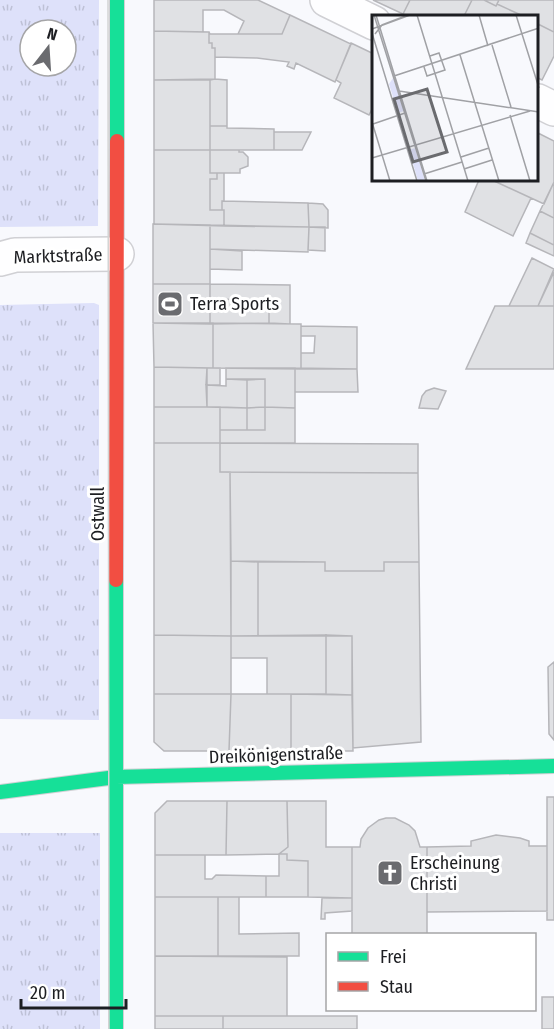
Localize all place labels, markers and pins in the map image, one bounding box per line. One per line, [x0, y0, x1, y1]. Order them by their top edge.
sports icon: Terra Sports [155, 289, 185, 319]
place label: Terra Sports [190, 293, 279, 315]
place label: Erscheinung Christi [410, 852, 500, 895]
church icon: Erscheinung Christi [375, 858, 405, 888]

